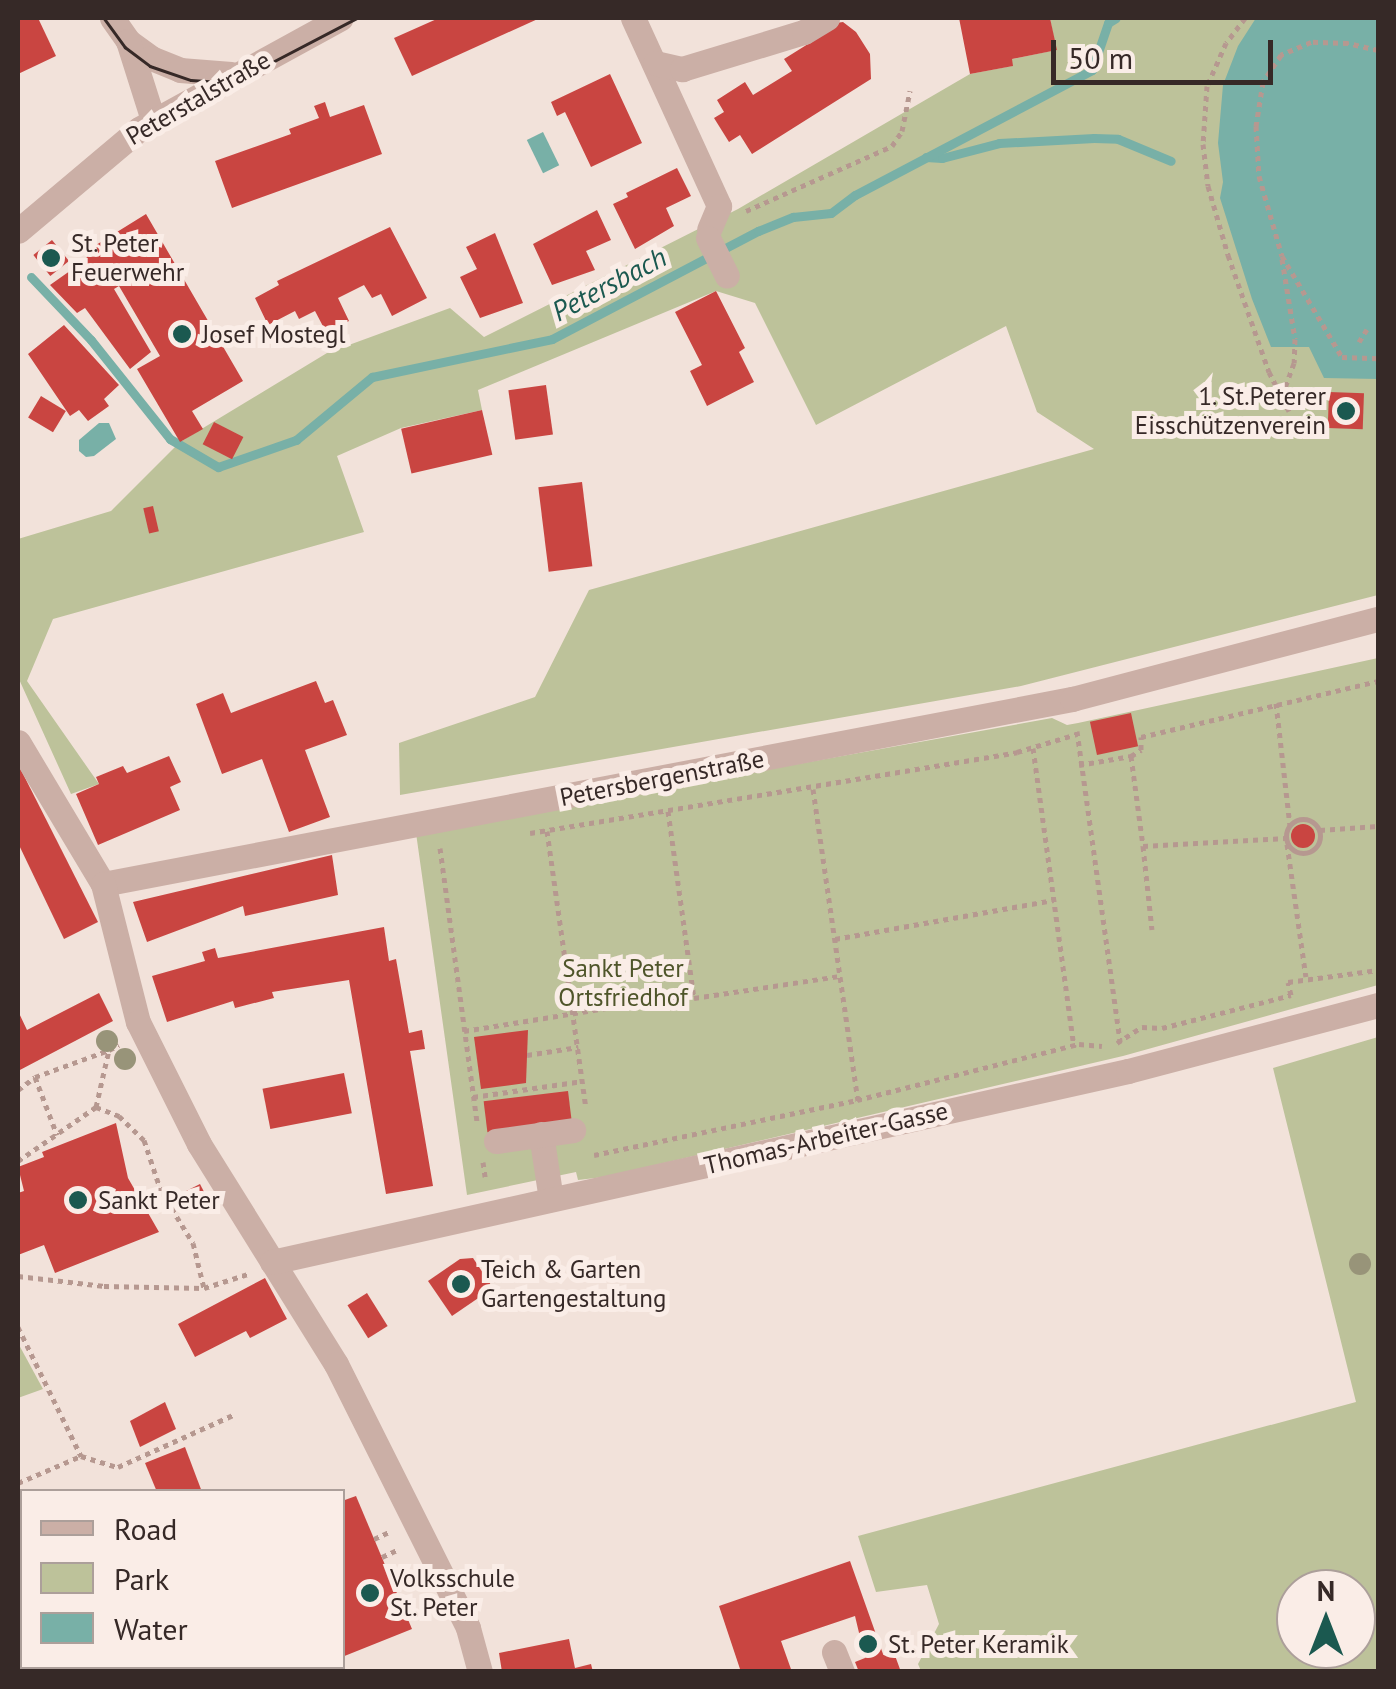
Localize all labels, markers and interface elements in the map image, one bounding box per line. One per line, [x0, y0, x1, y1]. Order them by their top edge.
scale bar [1056, 20, 1278, 82]
text: 50 m [1068, 38, 1133, 77]
street label: Peterstalstraße [121, 45, 275, 151]
place label: St. Peter Feuerwehr [71, 229, 184, 288]
water label: Petersbach [546, 240, 672, 328]
marker: St. Peter Feuerwehr [40, 247, 62, 269]
place label: Josef Mostegl [202, 319, 346, 349]
marker: Josef Mostegl [171, 323, 193, 345]
place label: 1. St.Peterer Eisschützenverein [1135, 382, 1326, 441]
marker: 1. St.Peterer Eisschützenverein [1335, 400, 1357, 422]
street label: Petersbergenstraße [557, 743, 767, 813]
park label: Sankt Peter Ortsfriedhof [558, 954, 688, 1013]
street label: Thomas-Arbeiter-Gasse [701, 1095, 951, 1181]
place label: Sankt Peter [98, 1185, 220, 1215]
marker: Sankt Peter [67, 1189, 89, 1211]
place label: Teich & Garten Gartengestaltung [481, 1255, 666, 1314]
marker: Teich & Garten Gartengestaltung [450, 1273, 472, 1295]
legend [20, 1489, 345, 1669]
text: Road [114, 1509, 178, 1548]
text: Park [114, 1559, 169, 1598]
place label: Volksschule St. Peter [390, 1564, 515, 1623]
north arrow [1276, 1569, 1376, 1669]
text: N [1317, 1572, 1335, 1609]
marker: Volksschule St. Peter [359, 1582, 381, 1604]
text: Water [114, 1609, 188, 1648]
place label: St. Peter Keramik [888, 1629, 1071, 1659]
marker: St. Peter Keramik [857, 1633, 879, 1655]

